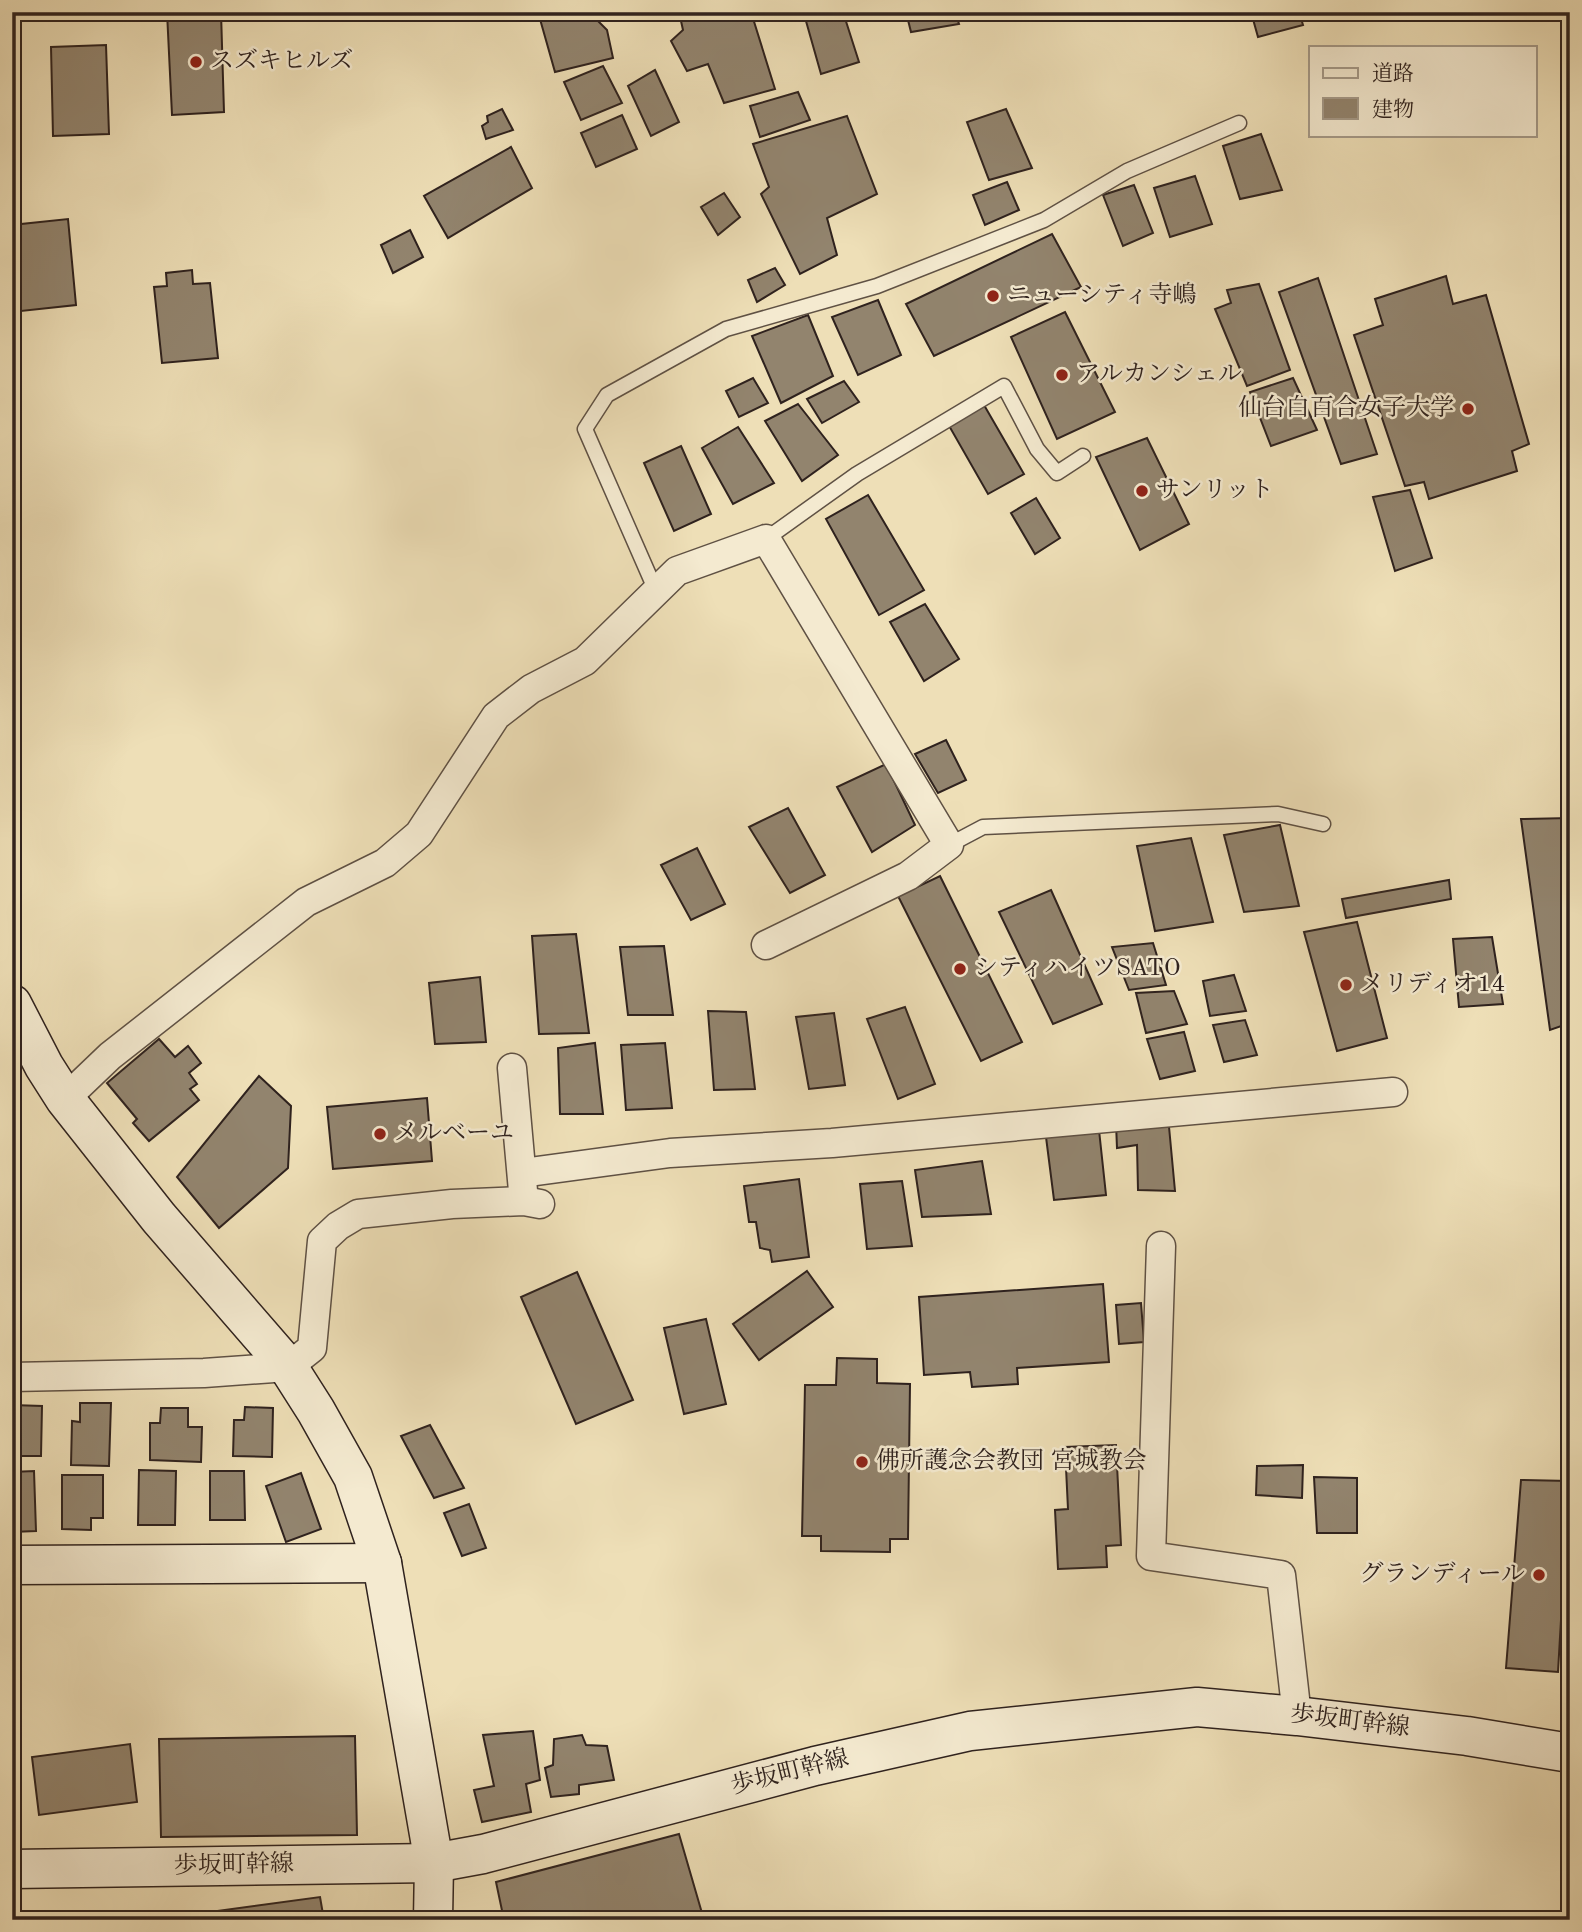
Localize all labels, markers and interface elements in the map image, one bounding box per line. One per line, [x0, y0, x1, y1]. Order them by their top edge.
legend [1309, 46, 1536, 136]
place label: スズキヒルズ [210, 48, 353, 74]
marker: スズキヒルズ [188, 54, 204, 70]
text: 道路 [1372, 62, 1414, 85]
text: 建物 [1372, 98, 1414, 121]
place label: ニューシティ寺嶋 [1007, 281, 1197, 308]
marker: ニューシティ寺嶋 [985, 288, 1001, 304]
place label: アルカンシェル [1076, 362, 1242, 387]
marker: アルカンシェル [1054, 367, 1070, 383]
place label: 仙台白百合女子大学 [1238, 394, 1454, 421]
marker: 仙台白百合女子大学 [1460, 401, 1476, 417]
place label: サンリット [1156, 478, 1274, 503]
marker: サンリット [1134, 483, 1150, 499]
place label: シティハイツSATO [974, 956, 1181, 981]
marker: シティハイツSATO [952, 961, 968, 977]
place label: メリディオ14 [1360, 971, 1505, 997]
marker: メリディオ14 [1338, 977, 1354, 993]
place label: メルベーユ [394, 1122, 514, 1146]
marker: メルベーユ [372, 1126, 388, 1142]
place label: 佛所護念会教団 宮城教会 [876, 1447, 1147, 1474]
marker: 佛所護念会教団 宮城教会 [854, 1454, 870, 1470]
place label: グランディール [1359, 1561, 1525, 1587]
marker: グランディール [1531, 1567, 1547, 1583]
street label: 歩坂町幹線 [1289, 1700, 1411, 1741]
street label: 歩坂町幹線 [728, 1744, 851, 1799]
street label: 歩坂町幹線 [174, 1850, 294, 1879]

